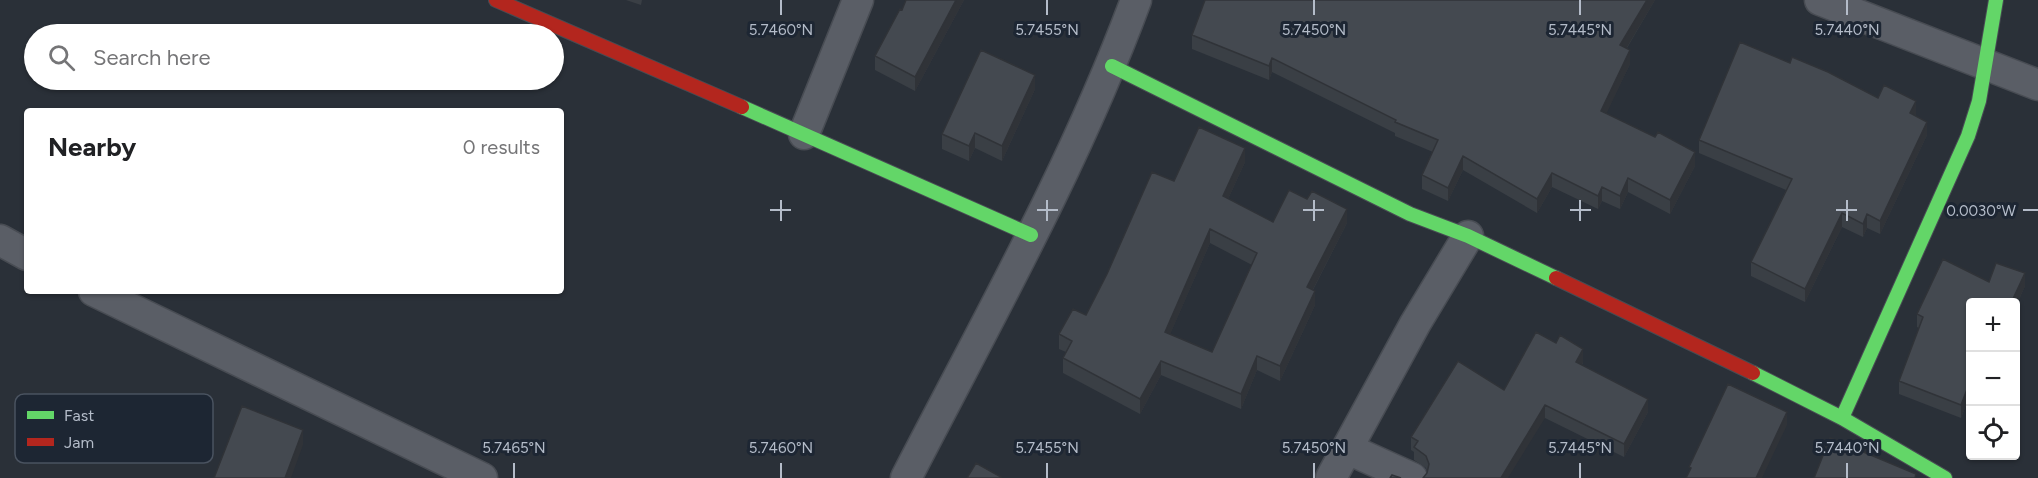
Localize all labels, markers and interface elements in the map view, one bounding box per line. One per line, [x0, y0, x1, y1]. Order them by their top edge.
text: 5.7460°N [749, 21, 813, 39]
text: 5.7455°N [1015, 21, 1079, 39]
text: 5.7450°N [1282, 21, 1346, 39]
text: 5.7445°N [1548, 21, 1612, 39]
text: 5.7440°N [1814, 21, 1880, 39]
search box [24, 24, 564, 90]
icon: search [45, 41, 78, 74]
text: Search here [93, 44, 211, 71]
text: Nearby [48, 131, 136, 163]
text: 0 results [463, 135, 540, 159]
text: 0.0030°W [1946, 202, 2016, 220]
map controls [1966, 298, 2020, 460]
button: + [1966, 298, 2020, 352]
button: − [1966, 352, 2020, 406]
legend [15, 394, 213, 463]
text: Fast [64, 406, 94, 425]
button: locate [1966, 406, 2020, 460]
text: Jam [64, 433, 94, 452]
text: 5.7465°N [482, 439, 546, 457]
text: 5.7460°N [749, 439, 813, 457]
text: 5.7455°N [1015, 439, 1079, 457]
text: 5.7450°N [1282, 439, 1346, 457]
text: 5.7445°N [1548, 439, 1612, 457]
text: 5.7440°N [1814, 439, 1880, 457]

